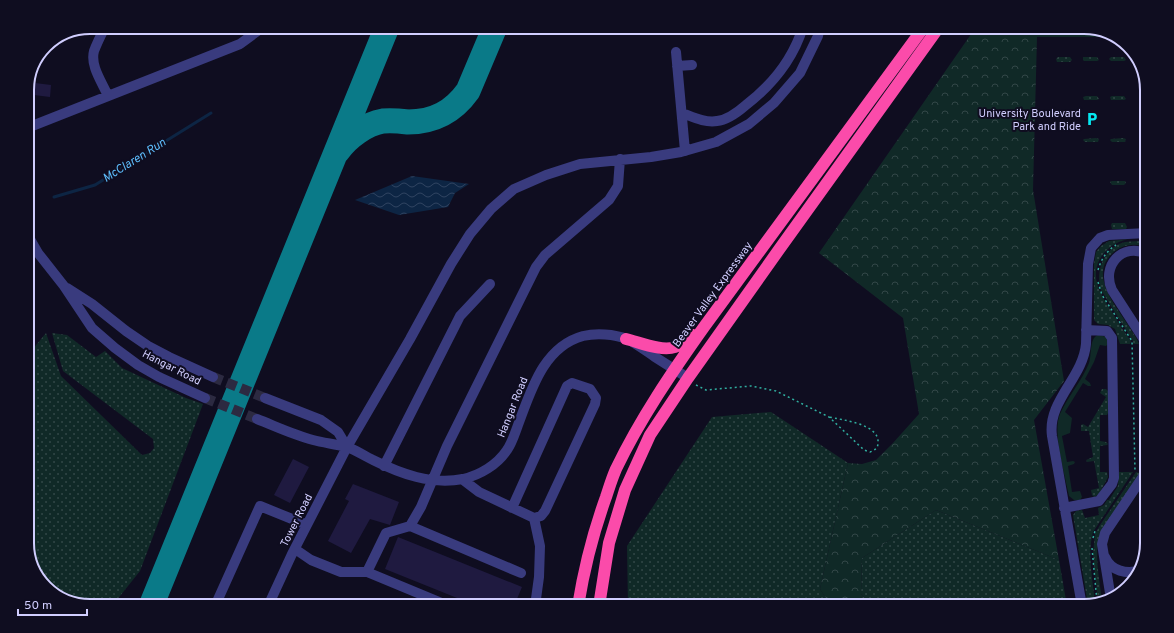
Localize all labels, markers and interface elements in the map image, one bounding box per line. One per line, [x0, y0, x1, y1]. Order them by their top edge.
place label: University Boulevard Park and Ride [979, 107, 1081, 134]
parking icon: University Boulevard Park and Ride [1084, 111, 1100, 127]
water label: McClaren Run [100, 135, 170, 187]
street label: Beaver Valley Expressway [670, 239, 756, 350]
street label: Hangar Road [140, 347, 203, 389]
street label: Hangar Road [494, 375, 531, 440]
street label: Tower Road [278, 492, 316, 549]
scale bar [18, 591, 87, 617]
text: 50 m [24, 598, 52, 614]

